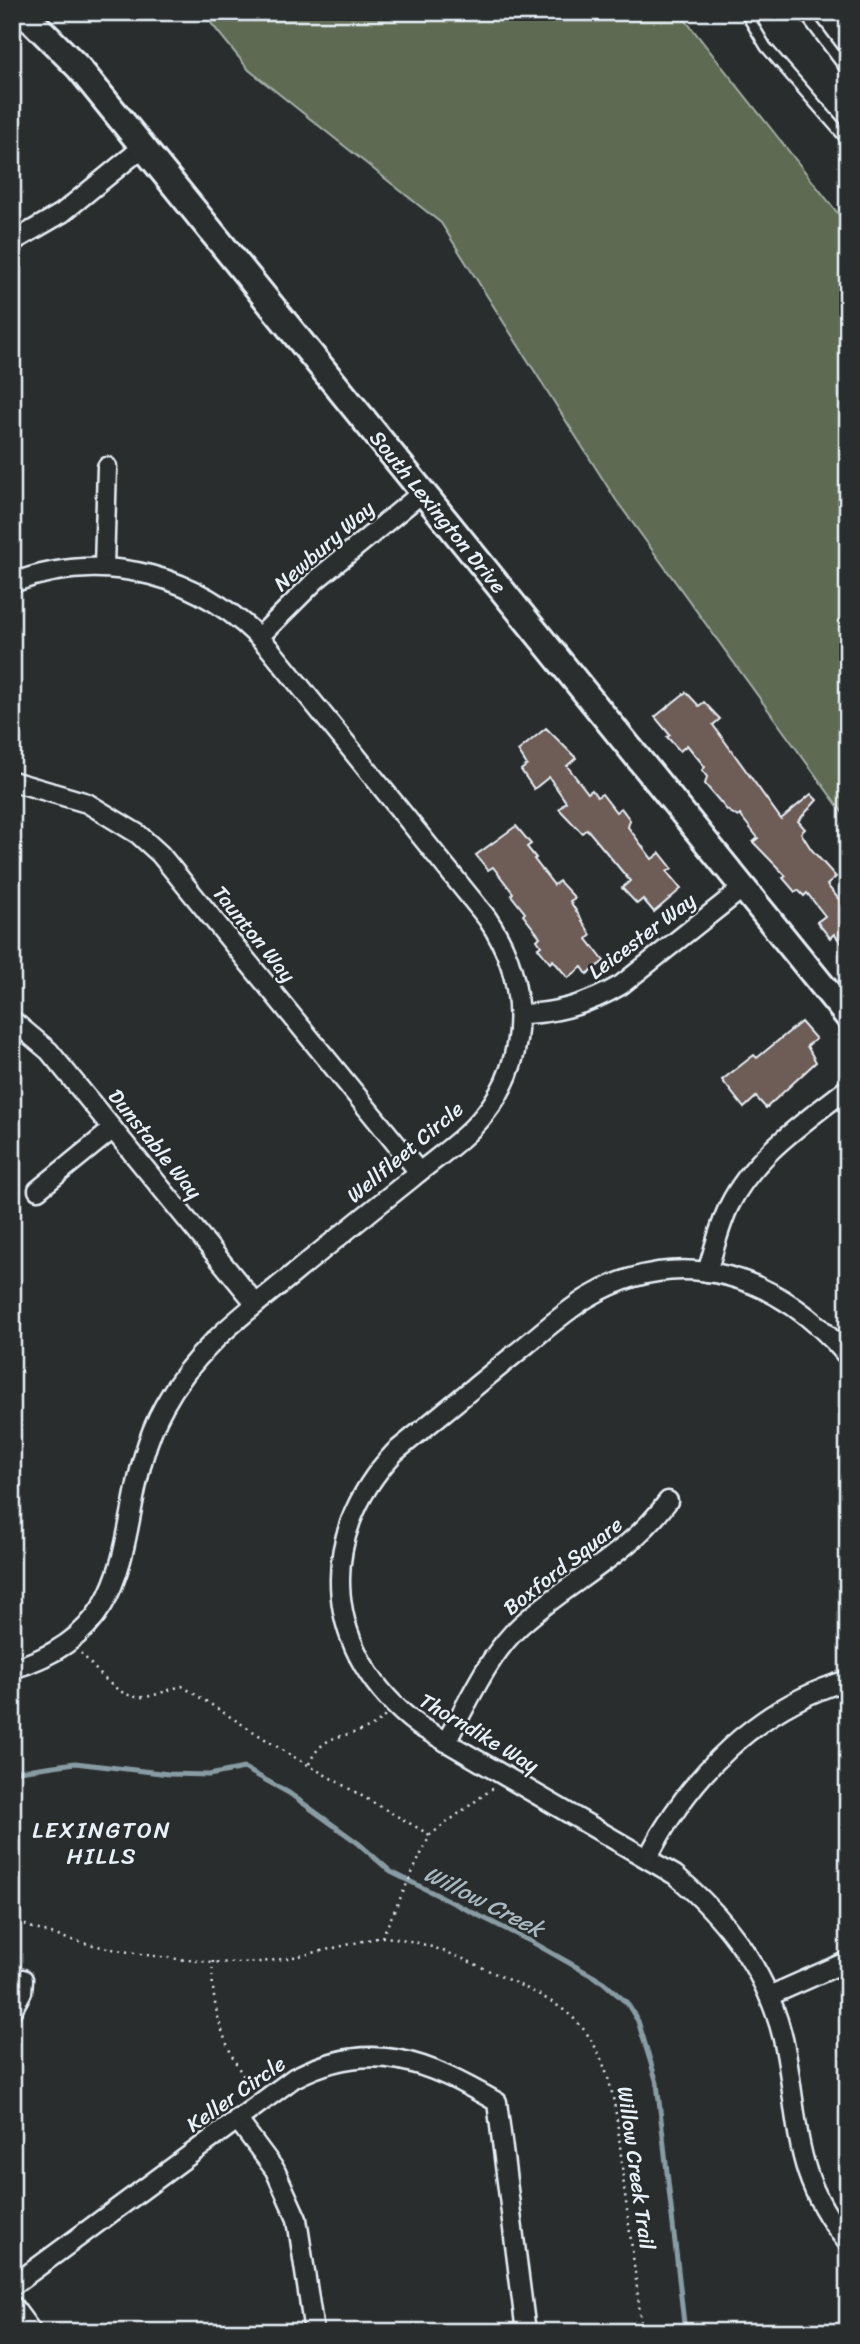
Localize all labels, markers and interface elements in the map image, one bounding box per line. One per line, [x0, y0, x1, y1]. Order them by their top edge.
street label: South Lexington Drive [360, 421, 517, 603]
street label: Newbury Way [264, 491, 384, 601]
street label: Taunton Way [202, 877, 306, 991]
street label: Leicester Way [580, 882, 704, 990]
street label: Dunstable Way [98, 1080, 212, 1208]
street label: Wellfleet Circle [337, 1091, 473, 1213]
street label: Boxford Square [494, 1507, 632, 1625]
street label: Thorndike Way [412, 1682, 547, 1784]
district label: LEXINGTON HILLS [32, 1810, 172, 1877]
water label: Willow Creek [417, 1854, 553, 1950]
street label: Keller Circle [178, 2045, 294, 2143]
street label: Willow Creek Trail [606, 2084, 666, 2253]

